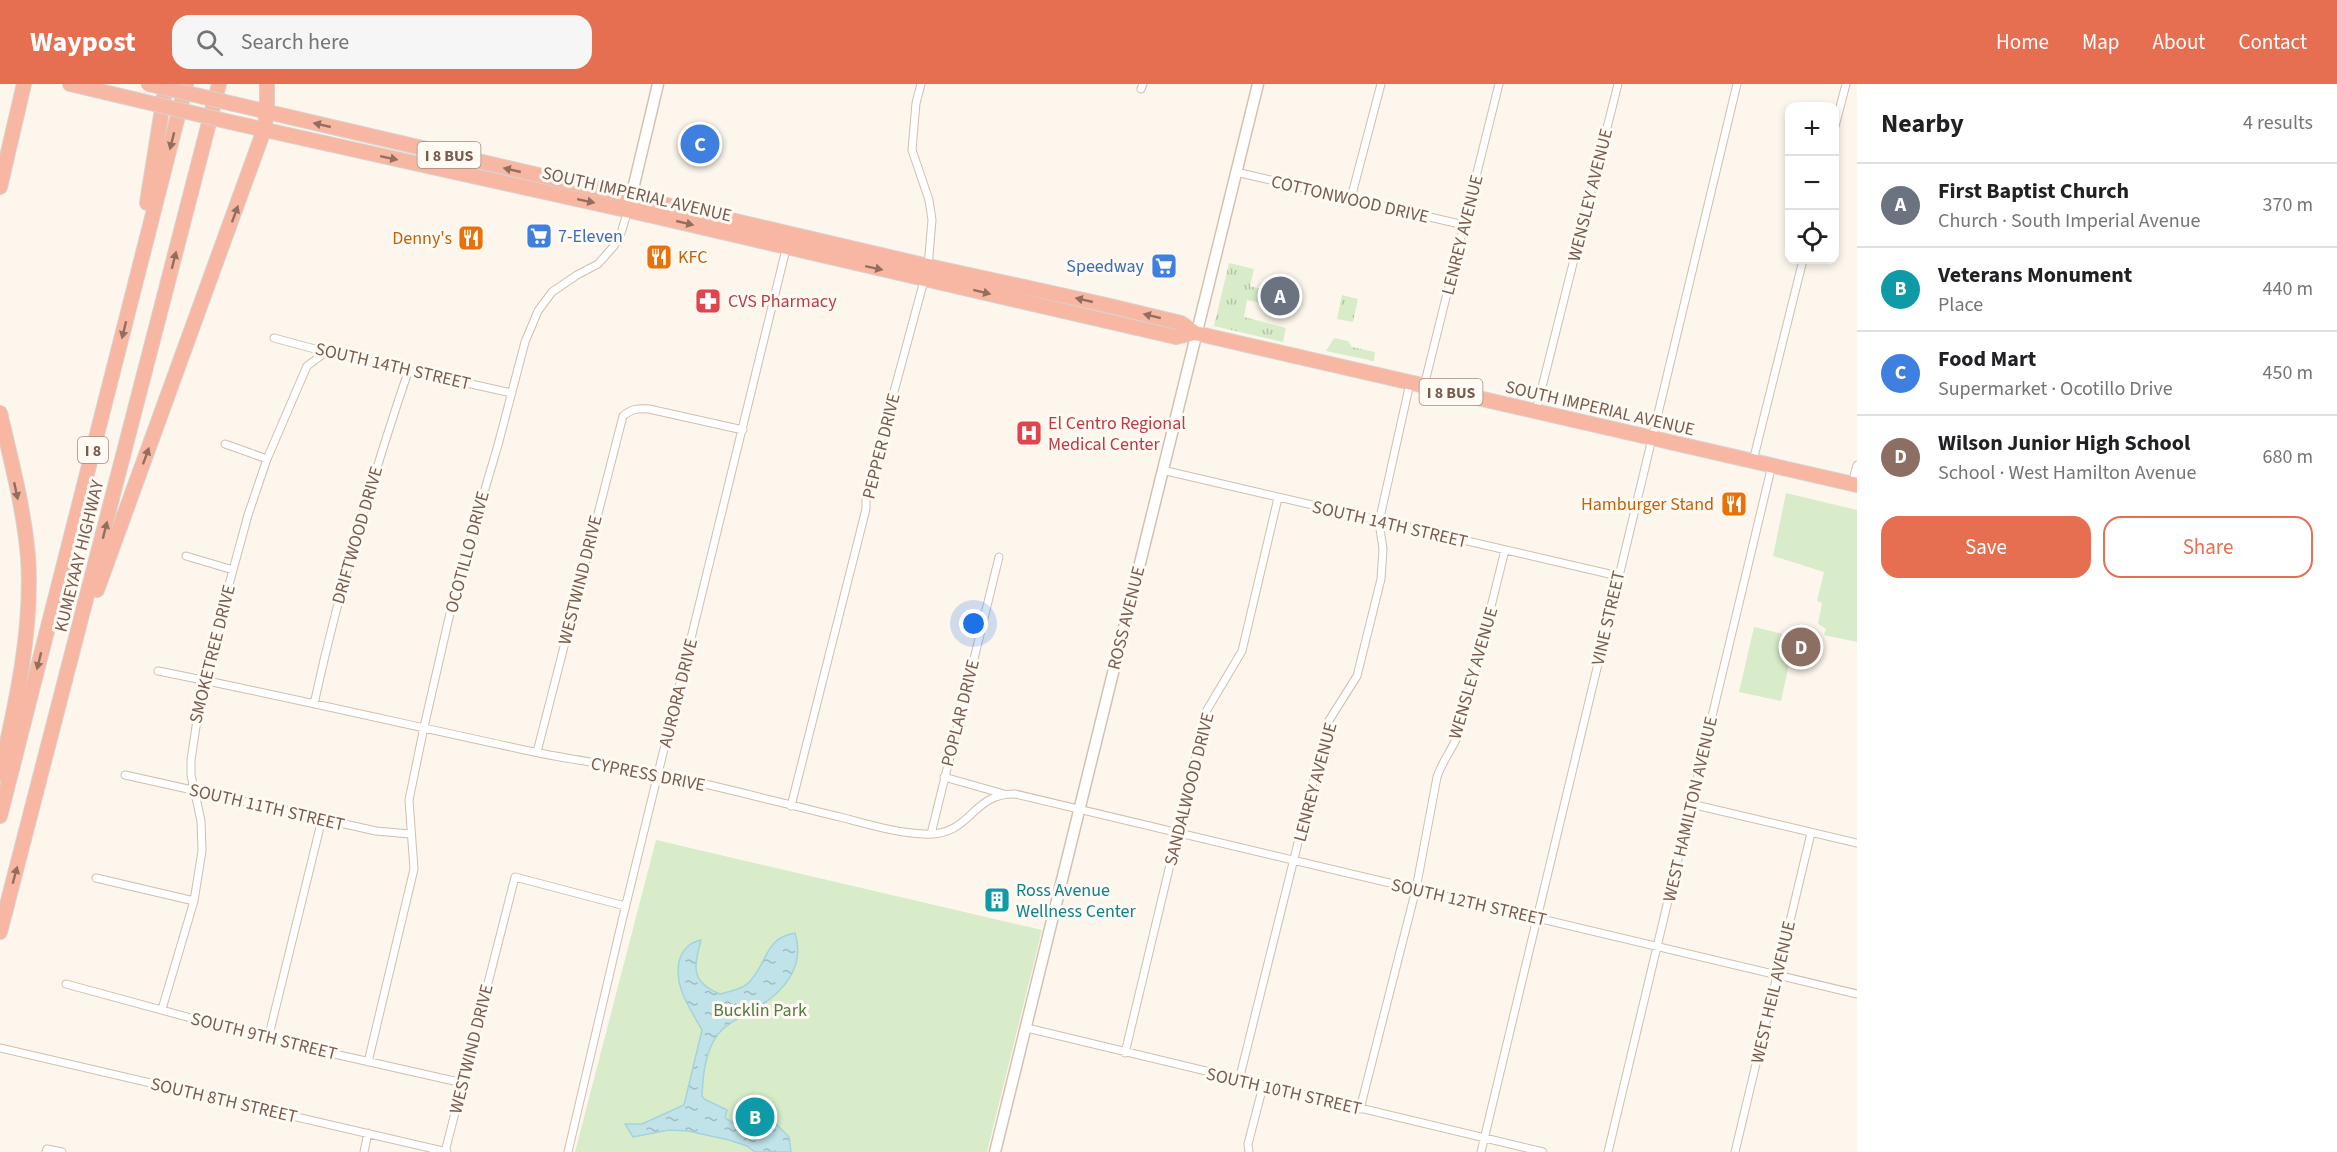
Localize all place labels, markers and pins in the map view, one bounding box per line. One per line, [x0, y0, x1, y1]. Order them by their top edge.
pin: C [680, 122, 720, 166]
supermarket icon: 7-Eleven [524, 221, 554, 251]
restaurant icon: Denny's [456, 223, 486, 253]
place label: 7-Eleven [558, 224, 623, 249]
place label: Denny's [392, 226, 452, 251]
restaurant icon: KFC [644, 242, 674, 272]
place label: KFC [678, 245, 707, 270]
supermarket icon: Speedway [1149, 251, 1179, 281]
place label: Speedway [1066, 254, 1145, 279]
pin: A [1260, 274, 1300, 318]
pharmacy icon: CVS Pharmacy [693, 286, 723, 316]
place label: CVS Pharmacy [728, 289, 837, 314]
place label: El Centro Regional Medical Center [1048, 411, 1186, 457]
hospital icon: El Centro Regional Medical Center [1014, 418, 1044, 448]
restaurant icon: Hamburger Stand [1719, 489, 1749, 519]
place label: Hamburger Stand [1581, 492, 1714, 517]
pin: D [1782, 624, 1820, 670]
place label: Ross Avenue Wellness Center [1016, 878, 1137, 924]
building icon: Ross Avenue Wellness Center [982, 885, 1012, 915]
pin: B [736, 1094, 774, 1140]

